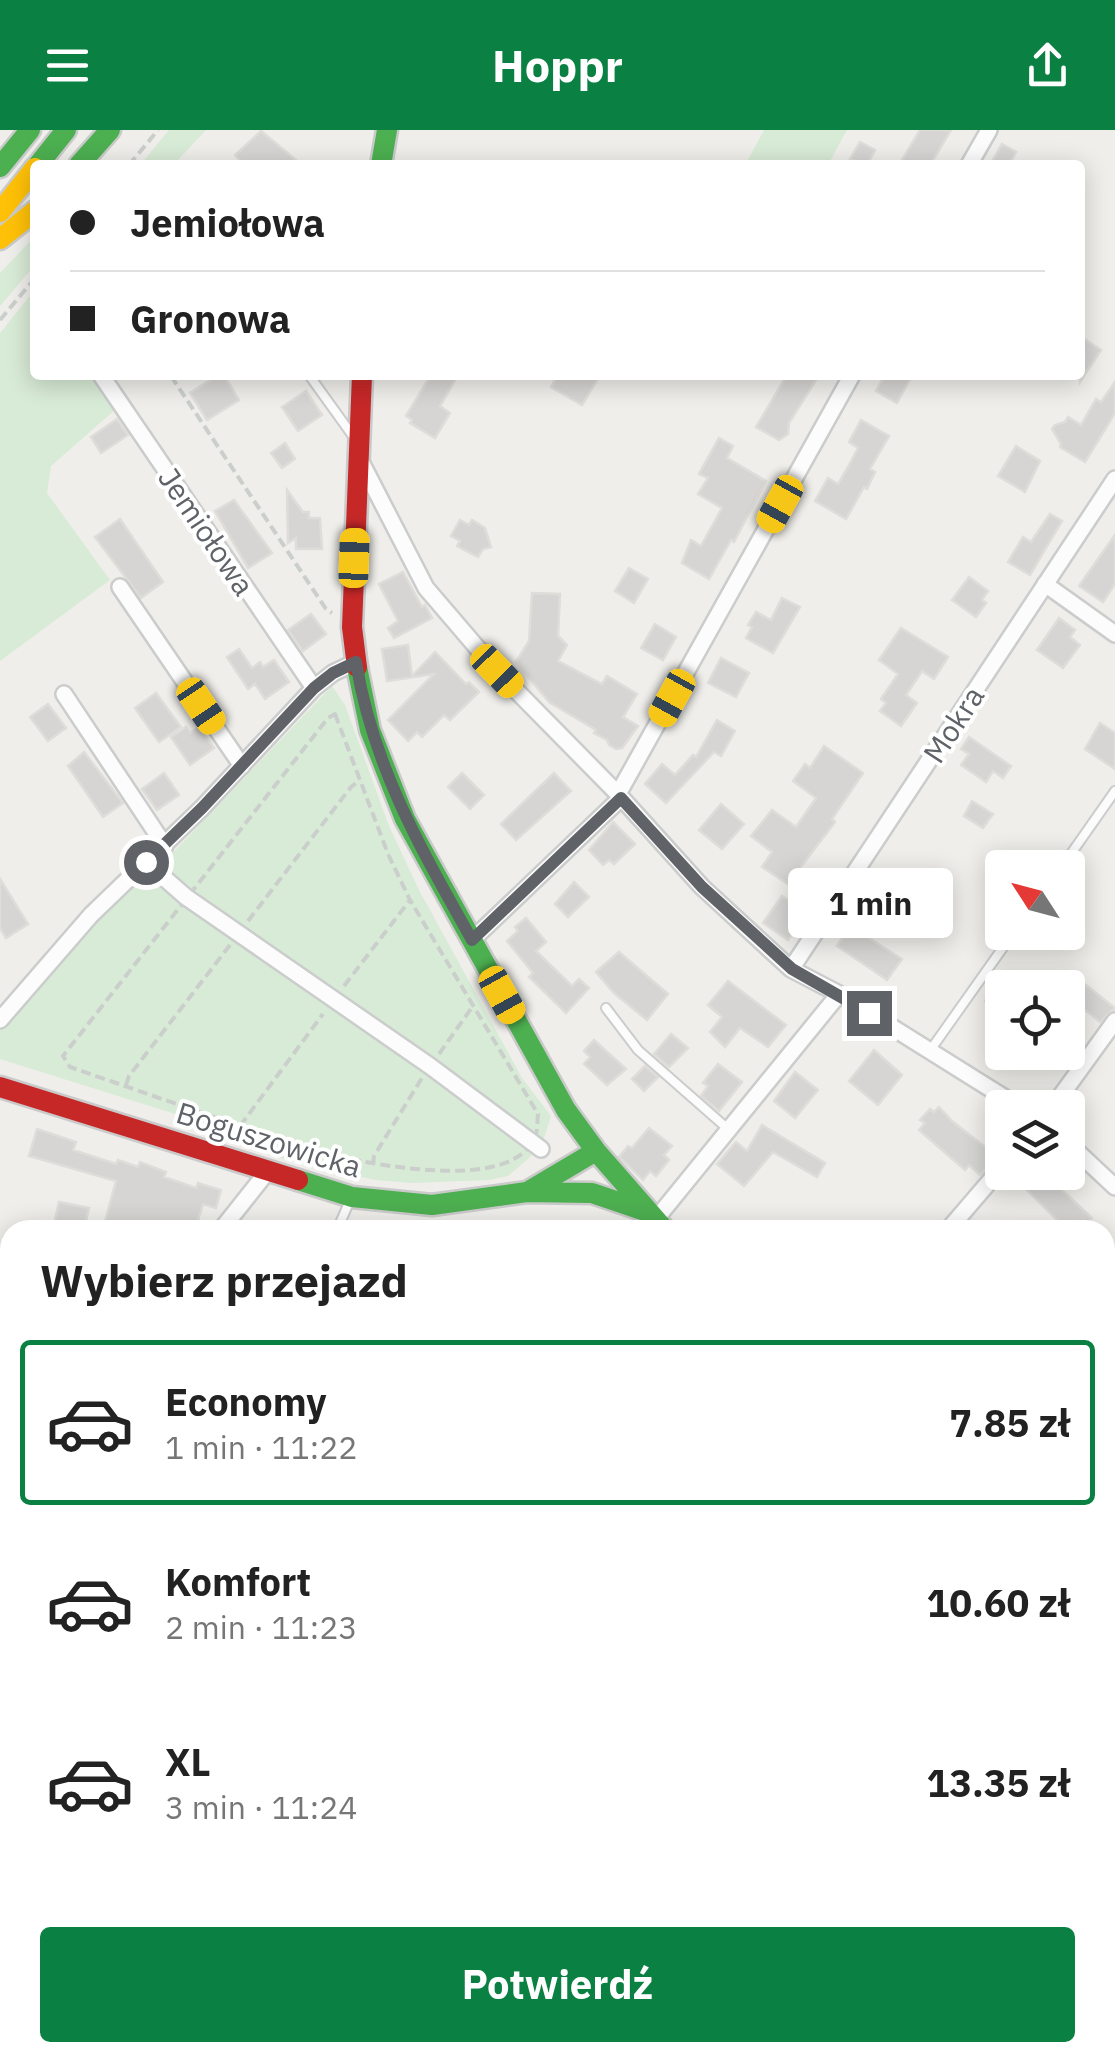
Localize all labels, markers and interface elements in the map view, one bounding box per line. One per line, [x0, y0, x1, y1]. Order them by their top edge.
text: Hoppr [492, 36, 623, 94]
icon: menu [40, 38, 95, 93]
icon: share [1020, 38, 1075, 93]
text: Jemiołowa [130, 198, 325, 247]
text: Gronowa [130, 294, 291, 343]
street label: Jemiołowa [150, 460, 264, 602]
car [752, 470, 808, 538]
car [338, 527, 370, 589]
car [465, 639, 529, 703]
car [644, 664, 700, 732]
car [172, 673, 230, 739]
street label: Mokra [914, 678, 992, 770]
route start [124, 840, 169, 885]
north arrow [985, 850, 1085, 950]
map controls [985, 850, 1085, 1190]
callout: 1 min [786, 868, 952, 938]
text: 1 min [829, 882, 912, 924]
car [474, 961, 530, 1029]
button: locate [985, 970, 1085, 1070]
route end [847, 991, 892, 1036]
button: layers [985, 1090, 1085, 1190]
street label: Boguszowicka [172, 1092, 366, 1186]
text: Wybierz przejazd [40, 1251, 408, 1309]
text: Economy [165, 1377, 327, 1426]
icon: car [45, 1378, 135, 1468]
text: 7.85 zł [949, 1398, 1070, 1447]
text: 1 min · 11:22 [165, 1426, 358, 1468]
text: Komfort [165, 1557, 311, 1606]
icon: car [45, 1558, 135, 1648]
text: 10.60 zł [926, 1578, 1070, 1627]
text: 2 min · 11:23 [165, 1606, 358, 1648]
text: XL [165, 1737, 211, 1786]
icon: car [45, 1738, 135, 1828]
text: 13.35 zł [926, 1758, 1070, 1807]
text: 3 min · 11:24 [165, 1786, 358, 1828]
button: Potwierdź [40, 1927, 1075, 2042]

